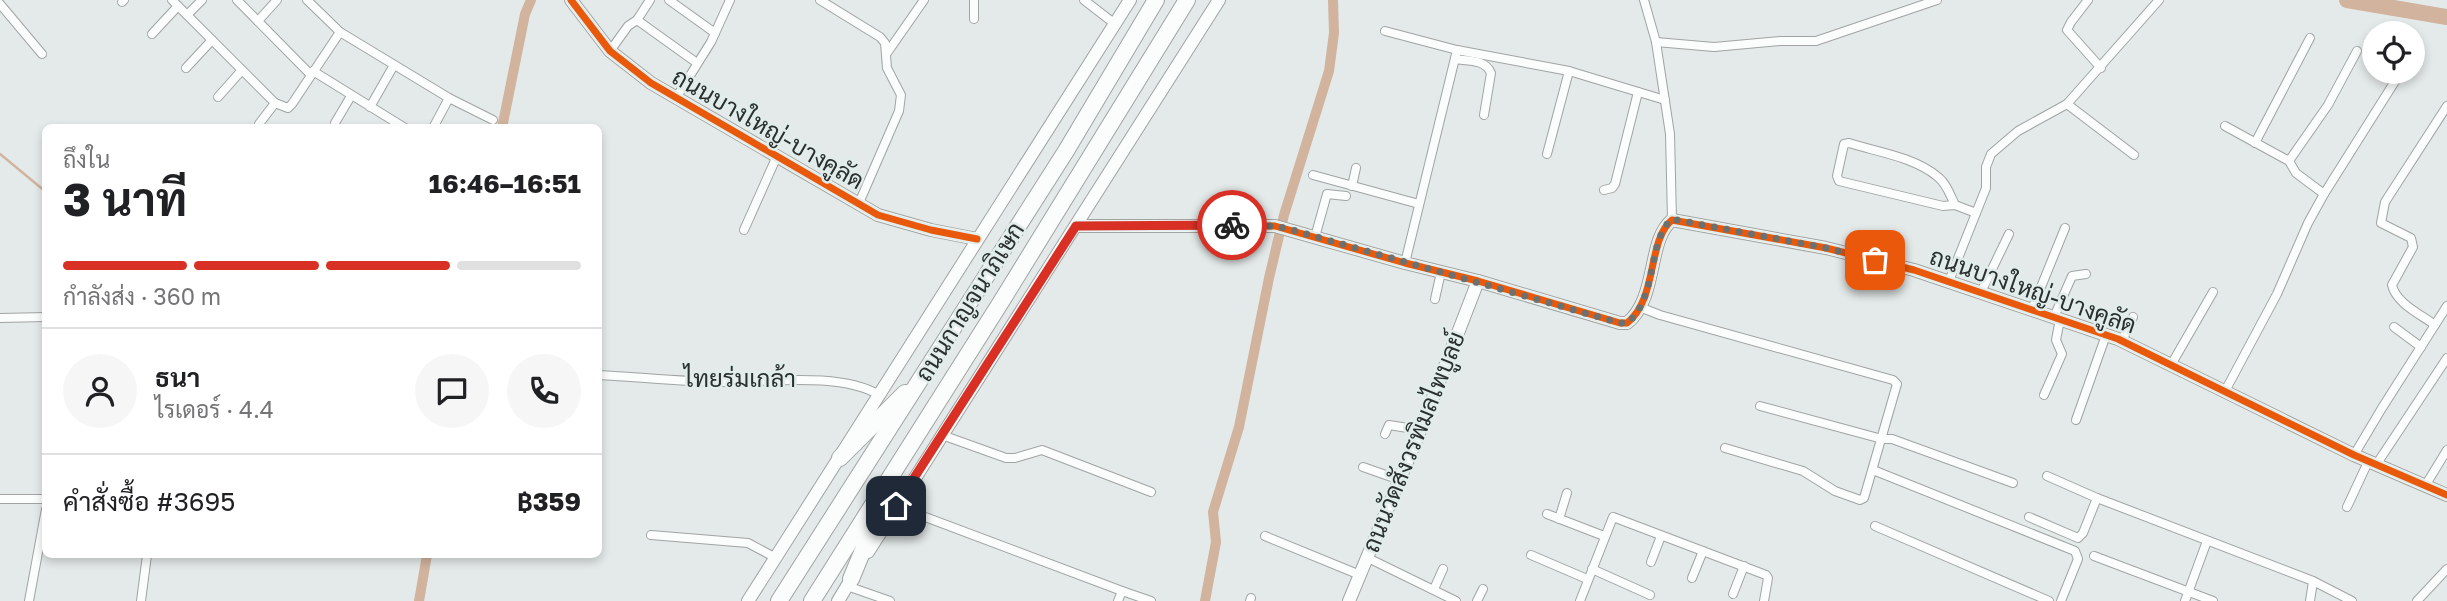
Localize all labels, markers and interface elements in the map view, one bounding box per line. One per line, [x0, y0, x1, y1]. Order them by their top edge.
map controls [2362, 21, 2425, 84]
button: locate [2362, 21, 2425, 84]
street label: ถนนบางใหญ่-บางคูลัด [666, 61, 870, 198]
text: ถึงใน [63, 145, 110, 173]
text: 16:46–16:51 [429, 168, 581, 199]
text: 3 นาที [63, 171, 187, 226]
courier [1197, 190, 1267, 260]
icon: bike [1213, 206, 1251, 244]
street label: ถนนกาญจนาภิเษก [908, 216, 1030, 387]
pin [1845, 230, 1905, 290]
icon: bag [1856, 241, 1894, 279]
street label: ถนนบางใหญ่-บางคูลัด [1925, 241, 2141, 342]
text: กำลังส่ง · 360 m [63, 282, 221, 310]
street label: ถนนวัดสังวรพิมลไพบูลย์ [1355, 327, 1474, 558]
button: person [63, 354, 137, 428]
button: chat [415, 354, 489, 428]
button: phone [507, 354, 581, 428]
text: ธนา [155, 362, 200, 393]
street label: ไทยร่มเกล้า [682, 363, 796, 392]
text: ไรเดอร์ · 4.4 [155, 395, 274, 423]
pin [866, 476, 926, 536]
text: คำสั่งซื้อ #3695 [63, 486, 235, 517]
text: ฿359 [517, 486, 581, 517]
icon: home [877, 487, 915, 525]

